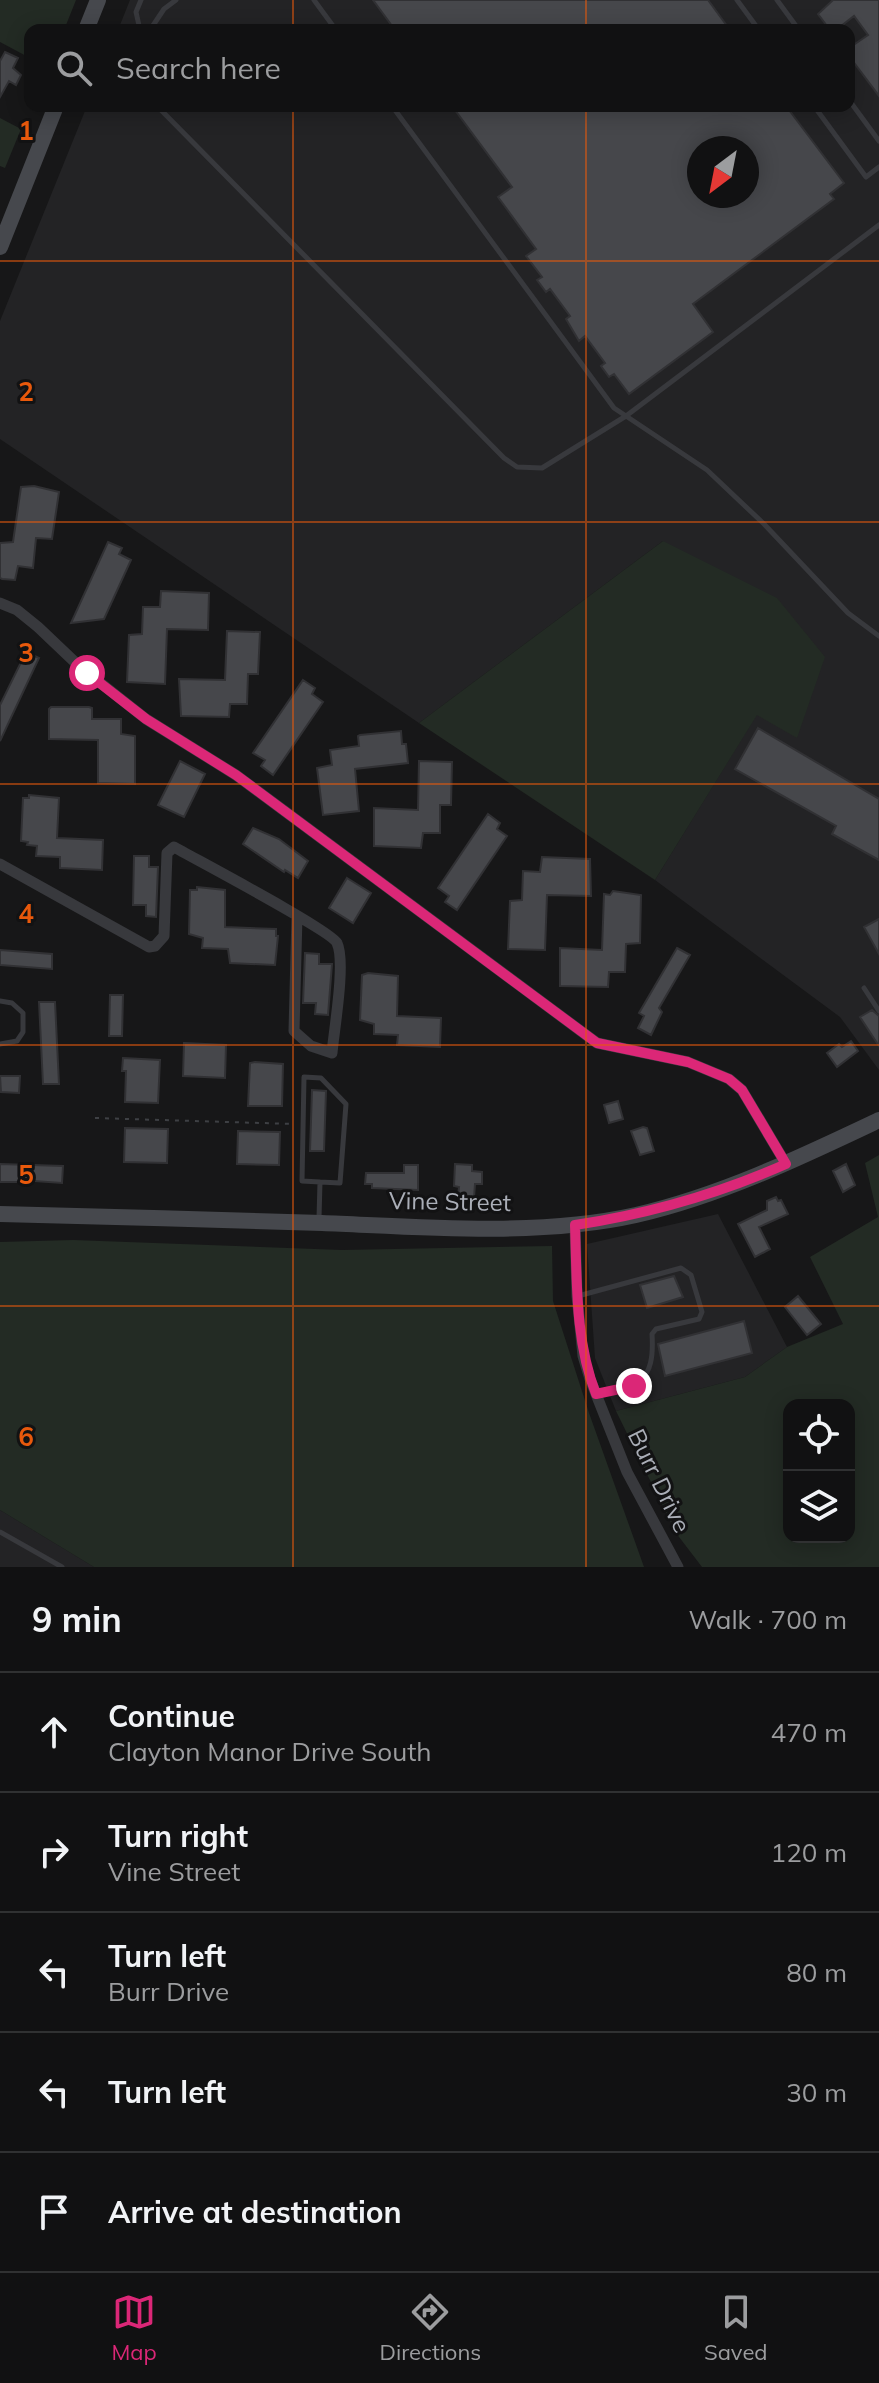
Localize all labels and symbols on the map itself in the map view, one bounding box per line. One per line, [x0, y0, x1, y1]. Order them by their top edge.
text: 1 [18, 114, 34, 147]
north arrow [687, 136, 759, 208]
text: 2 [18, 375, 34, 408]
text: 3 [18, 636, 34, 669]
route start [69, 655, 105, 691]
text: 4 [18, 897, 34, 930]
text: 5 [18, 1158, 34, 1191]
street label: Vine Street [389, 1185, 511, 1217]
route end [616, 1368, 652, 1404]
text: 6 [18, 1420, 34, 1453]
street label: Burr Drive [622, 1424, 698, 1537]

